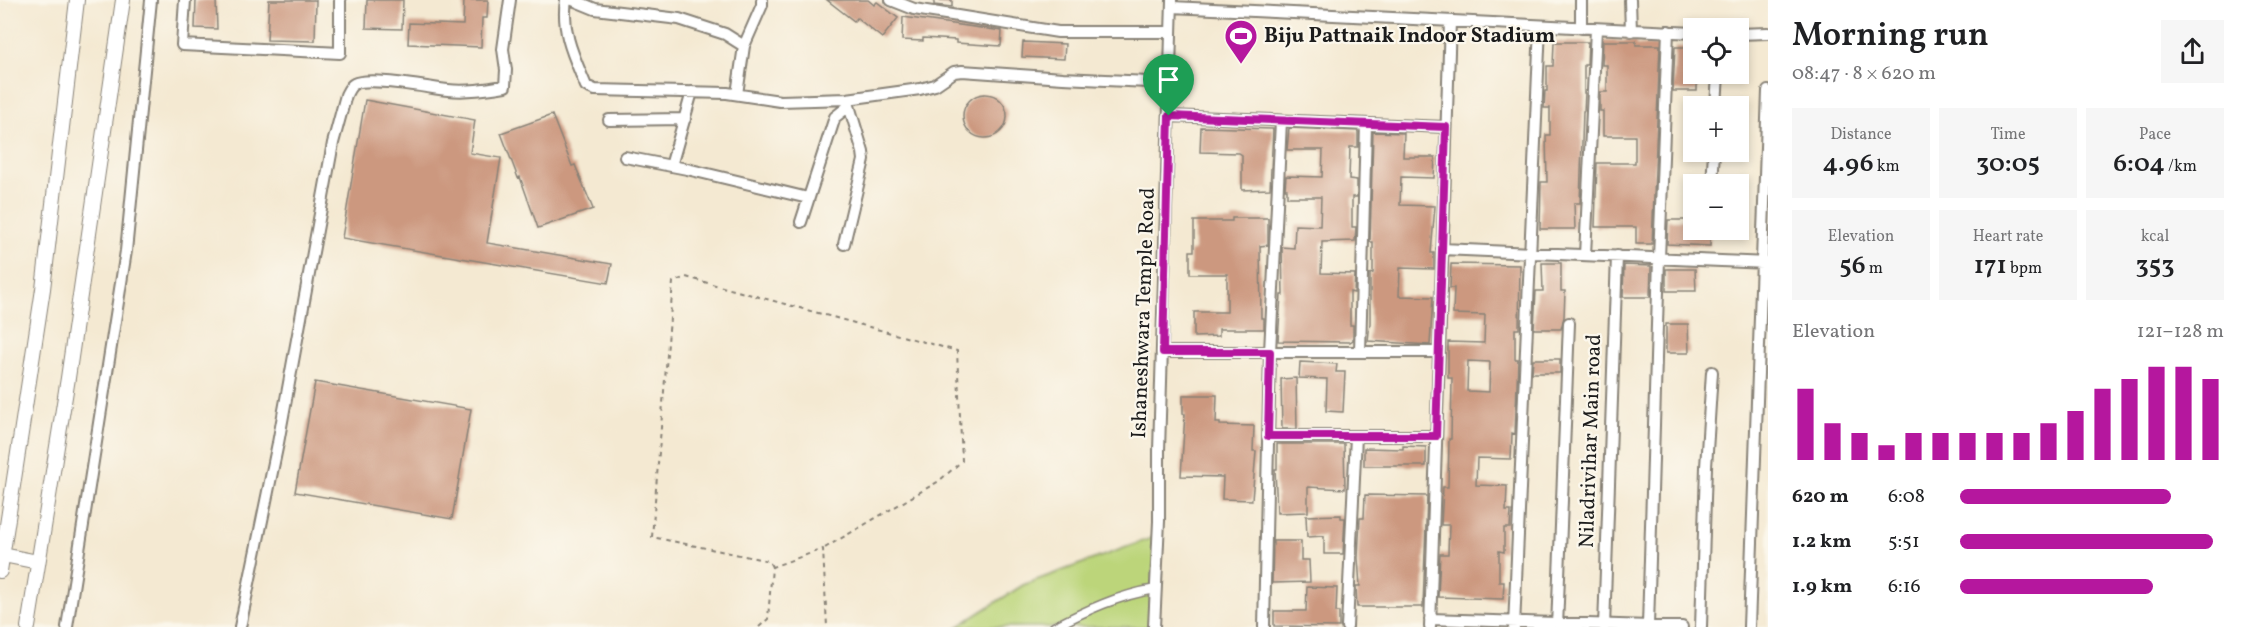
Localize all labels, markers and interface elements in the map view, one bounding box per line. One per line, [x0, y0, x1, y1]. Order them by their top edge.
text: Morning run [1792, 14, 1989, 60]
sports icon: Biju Pattnaik Indoor Stadium [1223, 18, 1259, 65]
map controls [1683, 18, 1749, 240]
button: locate [1683, 18, 1749, 84]
button: share [2161, 20, 2224, 83]
place label: Biju Pattnaik Indoor Stadium [1264, 22, 1555, 51]
pin [1143, 54, 1194, 116]
text: 08:47 · 8 × 620 m [1792, 60, 1936, 88]
icon: arrive [1152, 63, 1185, 96]
button: + [1683, 96, 1749, 162]
text: Distance [1830, 124, 1892, 146]
text: Time [1990, 124, 2026, 146]
text: Pace [2139, 124, 2171, 146]
text: 4.96 [1822, 146, 1874, 182]
text: 30:05 [1976, 146, 2040, 182]
text: 6:04 [2113, 146, 2165, 182]
text: km [1874, 156, 1900, 178]
text: /km [2165, 156, 2197, 178]
button: − [1683, 174, 1749, 240]
street label: Ishaneshwara Temple Road [1125, 187, 1163, 439]
text: Elevation [1828, 226, 1894, 248]
text: Heart rate [1973, 226, 2043, 248]
text: kcal [2141, 226, 2169, 248]
text: 56 [1839, 248, 1865, 284]
text: 171 [1974, 248, 2007, 284]
text: 353 [2135, 248, 2175, 284]
text: m [1865, 258, 1883, 280]
text: bpm [2007, 258, 2042, 280]
text: Elevation [1792, 318, 1875, 346]
text: 121–128 m [2137, 318, 2224, 346]
street label: Niladrivihar Main road [1573, 333, 1609, 549]
text: 620 m [1792, 483, 1849, 511]
text: 6:08 [1888, 483, 1925, 511]
text: 1.2 km [1792, 528, 1852, 556]
text: 5:51 [1888, 528, 1920, 556]
text: 1.9 km [1792, 573, 1852, 601]
text: 6:16 [1888, 573, 1921, 601]

